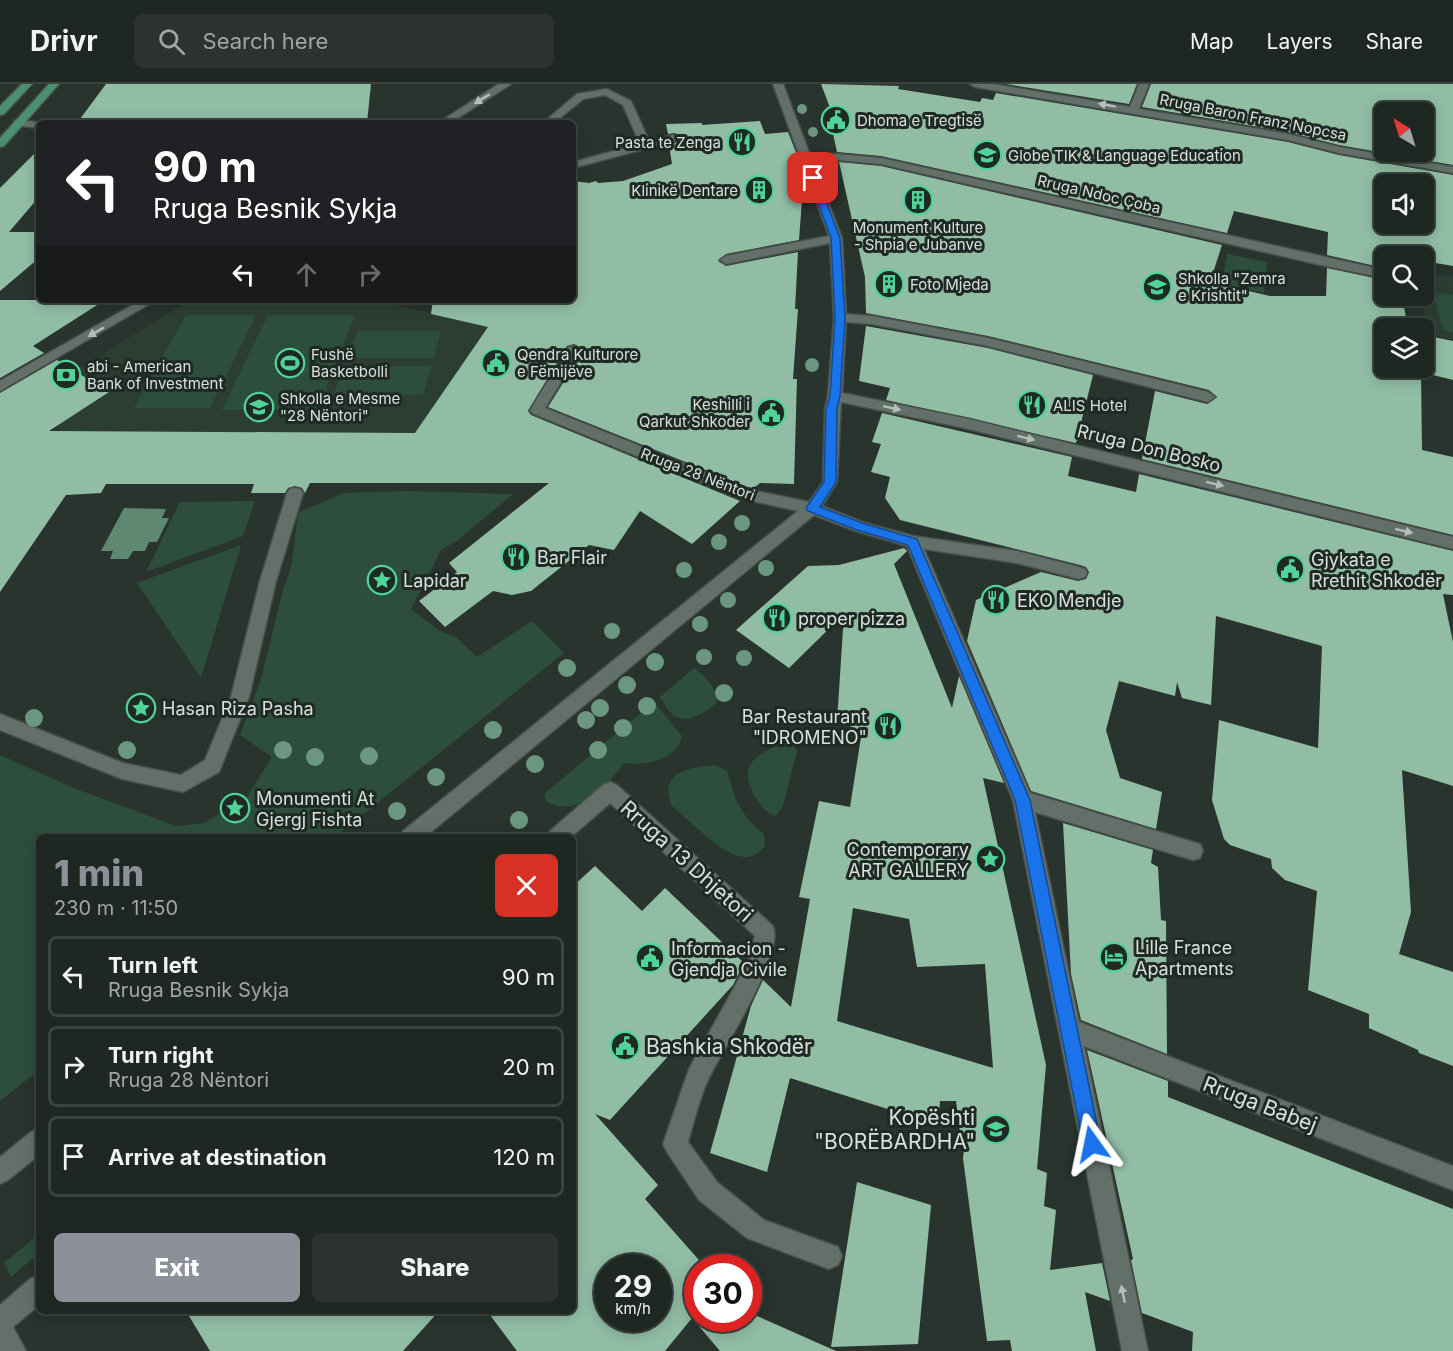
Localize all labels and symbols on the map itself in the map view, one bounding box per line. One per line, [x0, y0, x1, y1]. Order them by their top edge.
street label: Rruga Baron Franz Nopcsa [1158, 90, 1348, 144]
one-way arrow [473, 94, 490, 105]
one-way arrow [1097, 100, 1116, 109]
north arrow [1374, 102, 1434, 162]
public building icon: Dhoma e Tregtisë [820, 104, 852, 136]
place label: Dhoma e Tregtisë [857, 111, 982, 130]
restaurant icon: Pasta te Zenga [726, 126, 758, 158]
place label: Pasta te Zenga [615, 133, 721, 152]
school or university icon: Globe TIK & Language Education [971, 139, 1003, 171]
place label: Globe TIK & Language Education [1008, 146, 1241, 165]
pin [787, 152, 838, 203]
street label: Rruga Ndoc Çoba [1035, 171, 1163, 217]
building icon: Klinikë Dentare [743, 174, 775, 206]
place label: Klinikë Dentare [631, 181, 738, 200]
building icon: Monument Kulture - Shpia e Jubanve [902, 184, 934, 216]
place label: Monument Kulture - Shpia e Jubanve [853, 218, 983, 254]
building icon: Foto Mjeda [873, 268, 905, 300]
place label: Shkolla "Zemra e Krishtit" [1178, 269, 1286, 305]
school or university icon: Shkolla "Zemra e Krishtit" [1141, 271, 1173, 303]
place label: Foto Mjeda [910, 275, 989, 294]
one-way arrow [87, 327, 104, 337]
place label: Fushë Basketbolli [311, 345, 388, 381]
place label: Qendra Kulturore e Fëmijëve [517, 345, 638, 381]
sports icon: Fushë Basketbolli [274, 347, 306, 379]
public building icon: Qendra Kulturore e Fëmijëve [480, 347, 512, 379]
place label: abi - American Bank of Investment [87, 357, 223, 393]
bank icon: abi - American Bank of Investment [50, 359, 82, 391]
place label: Shkolla e Mesme "28 Nëntori" [280, 389, 400, 425]
restaurant icon: ALIS Hotel [1016, 389, 1048, 421]
school or university icon: Shkolla e Mesme "28 Nëntori" [243, 391, 275, 423]
place label: Keshilli i Qarkut Shkoder [639, 395, 750, 431]
place label: ALIS Hotel [1053, 396, 1127, 415]
public building icon: Keshilli i Qarkut Shkoder [755, 397, 787, 429]
one-way arrow [883, 404, 902, 413]
street label: Rruga Don Bosko [1075, 420, 1223, 476]
one-way arrow [1016, 433, 1035, 443]
street label: Rruga 28 Nëntori [638, 443, 758, 505]
one-way arrow [1206, 480, 1224, 490]
one-way arrow [1395, 526, 1414, 536]
restaurant icon: Bar Flair [500, 541, 532, 573]
place label: Bar Flair [537, 547, 607, 568]
place label: Gjykata e Rrethit Shkodër [1311, 549, 1442, 591]
public building icon: Gjykata e Rrethit Shkodër [1274, 553, 1306, 585]
place icon: Lapidar [366, 564, 398, 596]
place label: Lapidar [403, 570, 467, 591]
restaurant icon: EKO Mendje [980, 584, 1012, 616]
place label: EKO Mendje [1017, 590, 1121, 611]
restaurant icon: proper pizza [761, 602, 793, 634]
place label: proper pizza [798, 608, 905, 629]
place icon: Hasan Riza Pasha [125, 692, 157, 724]
place label: Hasan Riza Pasha [162, 698, 314, 719]
place label: Bar Restaurant "IDROMENO" [742, 706, 867, 748]
restaurant icon: Bar Restaurant "IDROMENO" [872, 710, 904, 742]
place label: Monumenti At Gjergj Fishta [256, 788, 375, 830]
place icon: Monumenti At Gjergj Fishta [219, 792, 251, 824]
street label: Rruga 13 Dhjetori [616, 795, 758, 927]
place label: Contemporary ART GALLERY [847, 839, 969, 881]
place icon: Contemporary ART GALLERY [974, 843, 1006, 875]
place label: Lille France Apartments [1135, 937, 1234, 979]
place label: Informacion - Gjendja Civile [671, 938, 787, 980]
hotel icon: Lille France Apartments [1098, 941, 1130, 973]
public building icon: Informacion - Gjendja Civile [634, 942, 666, 974]
public building icon: Bashkia Shkodër [609, 1030, 641, 1062]
place label: Bashkia Shkodër [646, 1034, 812, 1059]
street label: Rruga Babej [1199, 1071, 1321, 1137]
place label: Kopështi "BORËBARDHA" [814, 1105, 975, 1154]
position arrow [1060, 1112, 1124, 1176]
school or university icon: Kopështi "BORËBARDHA" [980, 1113, 1012, 1145]
speed limit sign: 30 [684, 1254, 762, 1332]
one-way arrow [1118, 1284, 1127, 1303]

